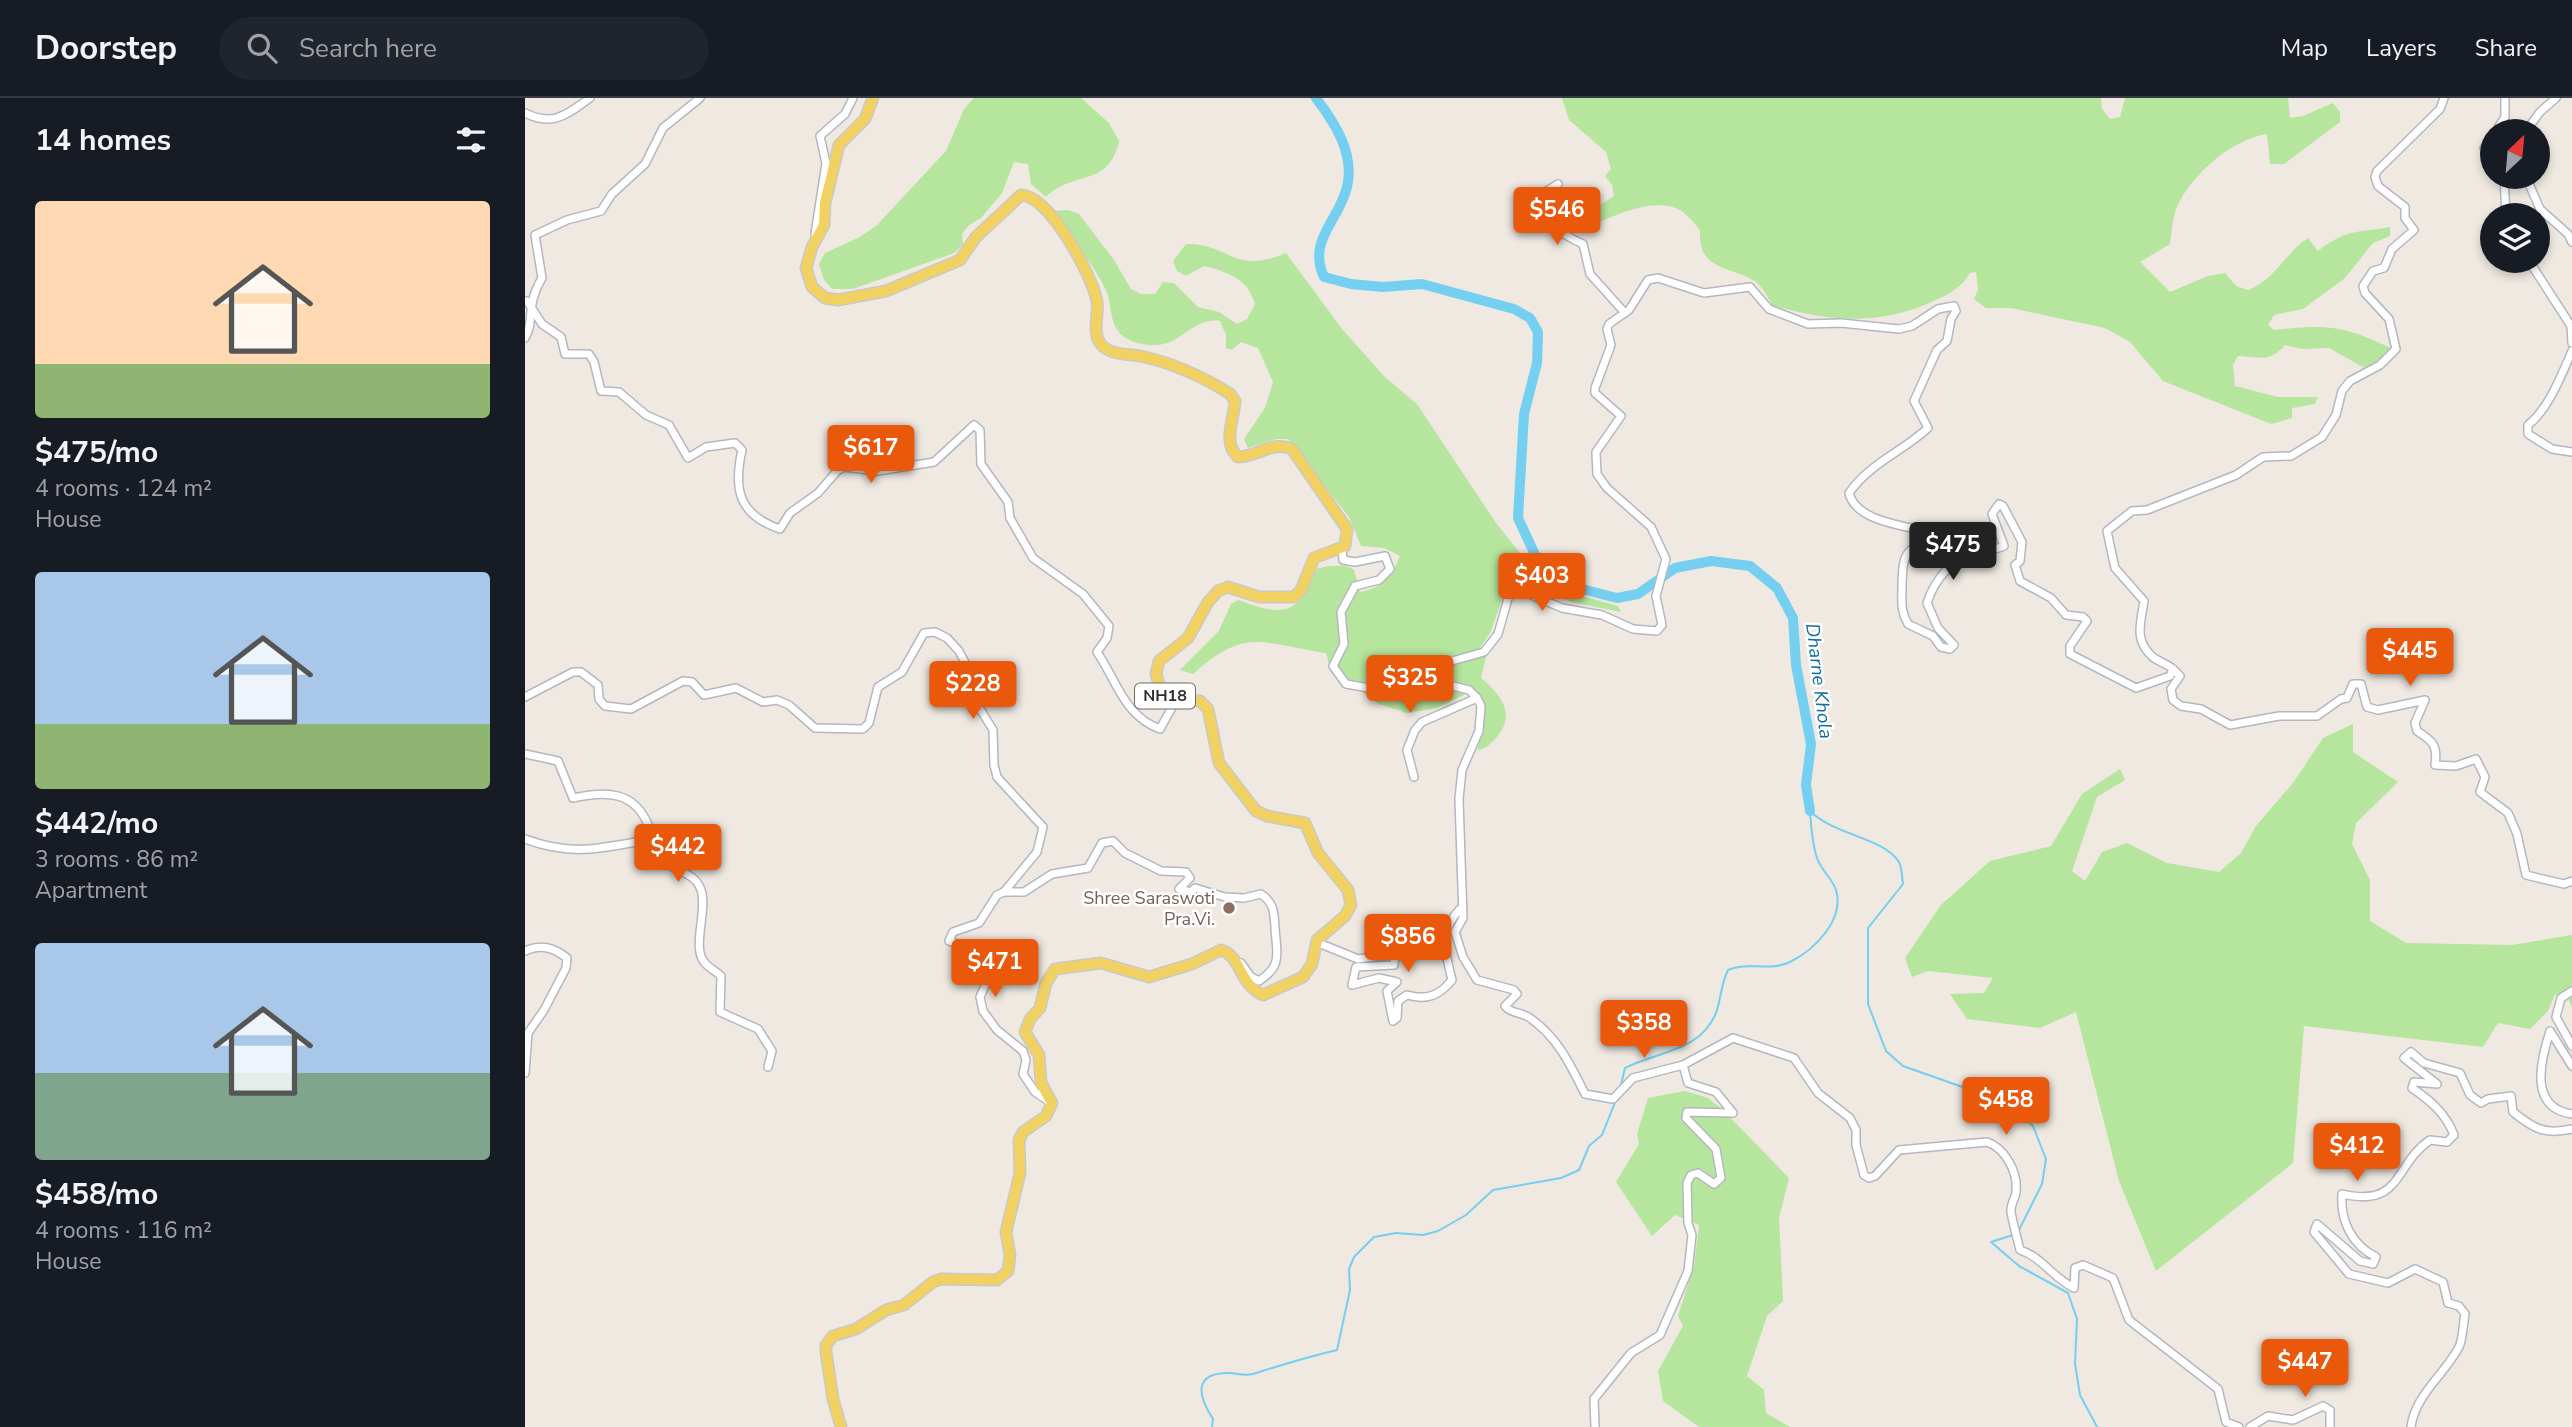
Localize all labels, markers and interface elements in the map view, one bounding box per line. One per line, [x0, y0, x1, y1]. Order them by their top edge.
search box [219, 17, 709, 80]
text: Doorstep [35, 26, 177, 71]
icon: search [243, 29, 281, 67]
text: Search here [299, 31, 437, 66]
text: Map [2281, 32, 2328, 64]
text: Layers [2366, 32, 2437, 64]
text: Share [2475, 32, 2537, 64]
north arrow [2480, 119, 2550, 189]
map controls [2480, 119, 2550, 273]
text: 14 homes [35, 120, 171, 161]
icon: filters [452, 121, 490, 159]
pin: $546 [1516, 188, 1598, 247]
text: $546 [1529, 194, 1585, 225]
button: layers [2480, 203, 2550, 273]
icon: home [200, 246, 326, 372]
pin: $617 [830, 426, 912, 485]
text: $475/mo [35, 432, 158, 473]
text: $617 [843, 432, 899, 463]
text: 4 rooms · 124 m² [35, 473, 212, 504]
text: House [35, 504, 102, 535]
pin: $475 [1912, 522, 1994, 582]
text: $475 [1925, 529, 1981, 560]
pin: $403 [1501, 554, 1583, 613]
text: $403 [1514, 560, 1570, 591]
icon: home [200, 617, 326, 743]
water label: Dharne Khola [1799, 622, 1839, 740]
pin: $445 [2369, 628, 2451, 688]
text: $445 [2382, 635, 2438, 666]
pin: $325 [1369, 656, 1451, 715]
pin: $228 [932, 662, 1014, 721]
text: $325 [1382, 662, 1438, 693]
text: $228 [945, 668, 1001, 699]
road number: NH18 [1135, 684, 1195, 708]
text: $442/mo [35, 803, 158, 844]
pin: $442 [637, 824, 719, 884]
text: $442 [650, 831, 706, 862]
text: 3 rooms · 86 m² [35, 844, 198, 875]
text: Apartment [35, 875, 147, 906]
place label: Shree Saraswoti Pra.Vi. [1083, 886, 1215, 931]
marker: Shree Saraswoti Pra.Vi. [1221, 900, 1237, 916]
pin: $856 [1367, 914, 1449, 974]
text: $856 [1380, 921, 1436, 952]
pin: $471 [954, 940, 1036, 999]
text: $471 [967, 946, 1023, 977]
icon: home [200, 988, 326, 1114]
pin: $358 [1603, 1000, 1685, 1060]
text: $358 [1616, 1007, 1672, 1038]
pin: $458 [1965, 1077, 2047, 1137]
text: $458 [1978, 1084, 2034, 1115]
pin: $412 [2316, 1124, 2398, 1183]
text: $412 [2329, 1130, 2385, 1161]
text: $458/mo [35, 1174, 158, 1215]
text: 4 rooms · 116 m² [35, 1215, 212, 1246]
text: House [35, 1246, 102, 1277]
pin: $447 [2264, 1340, 2346, 1399]
text: $447 [2277, 1346, 2333, 1377]

